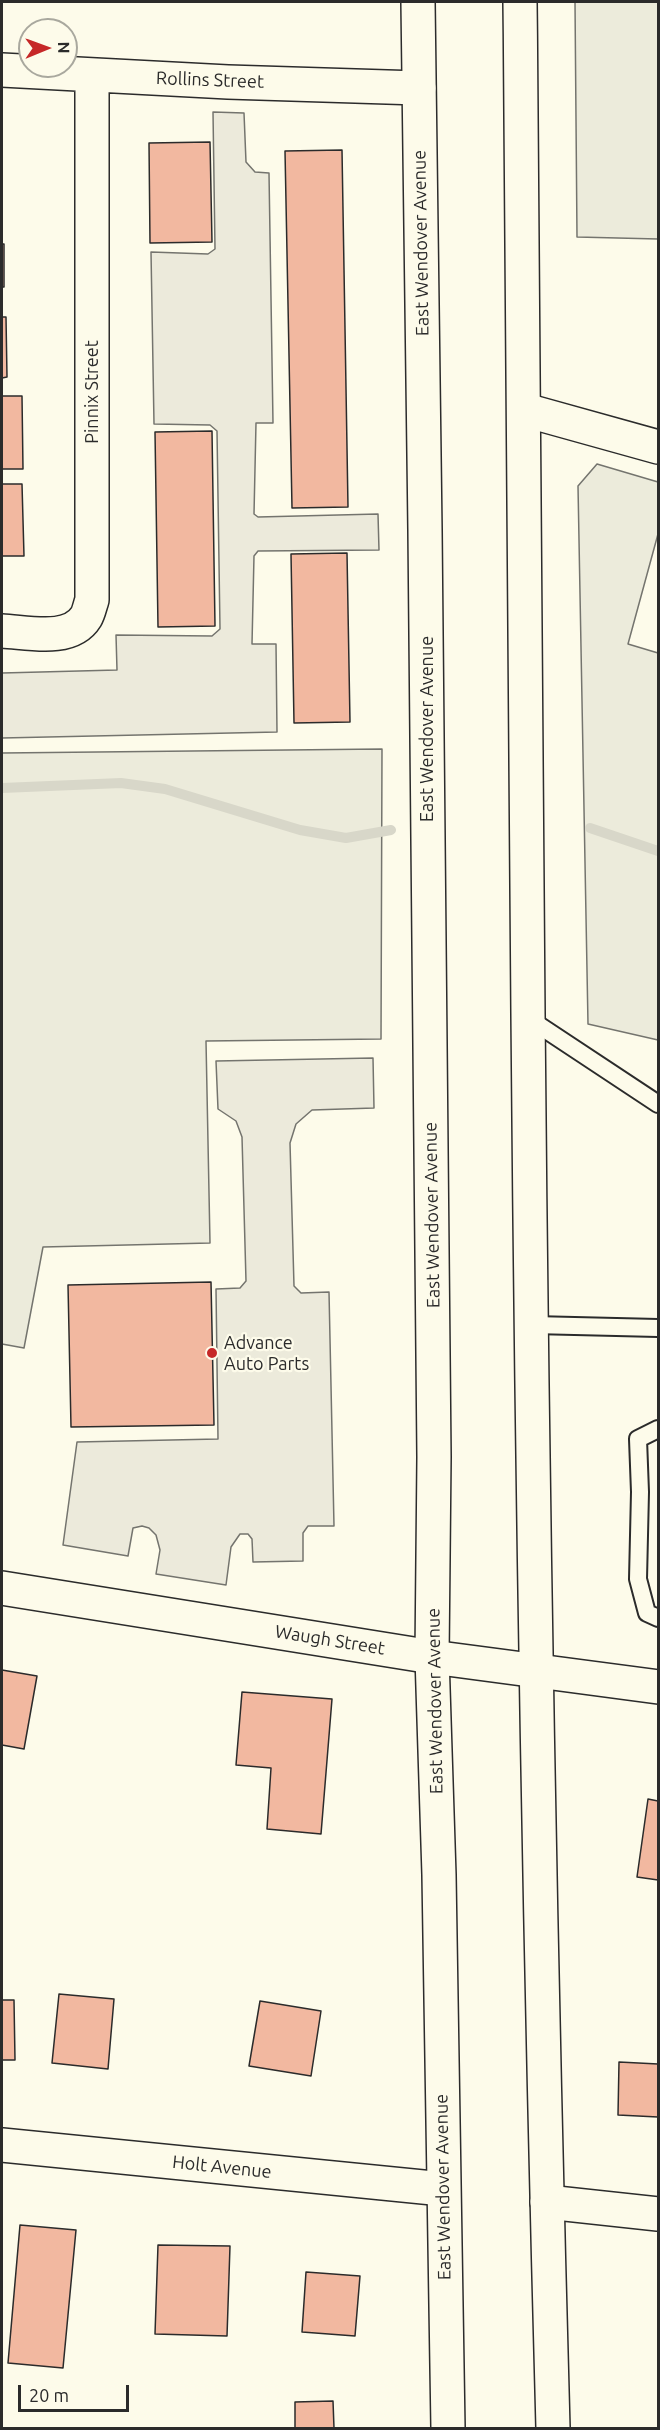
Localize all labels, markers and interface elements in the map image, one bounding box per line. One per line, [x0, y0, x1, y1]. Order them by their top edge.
north arrow [18, 18, 78, 78]
text: N [55, 42, 73, 54]
street label: Rollins Street [156, 67, 264, 93]
street label: East Wendover Avenue [409, 150, 433, 336]
street label: Pinnix Street [81, 340, 103, 444]
street label: East Wendover Avenue [416, 636, 438, 822]
street label: East Wendover Avenue [420, 1122, 444, 1308]
place label: Advance Auto Parts [224, 1332, 309, 1374]
marker: Advance Auto Parts [205, 1346, 219, 1360]
street label: East Wendover Avenue [423, 1608, 447, 1794]
street label: Waugh Street [274, 1621, 386, 1659]
street label: East Wendover Avenue [431, 2094, 455, 2280]
street label: Holt Avenue [171, 2151, 273, 2183]
scale bar [21, 2373, 132, 2411]
text: 20 m [29, 2385, 69, 2405]

